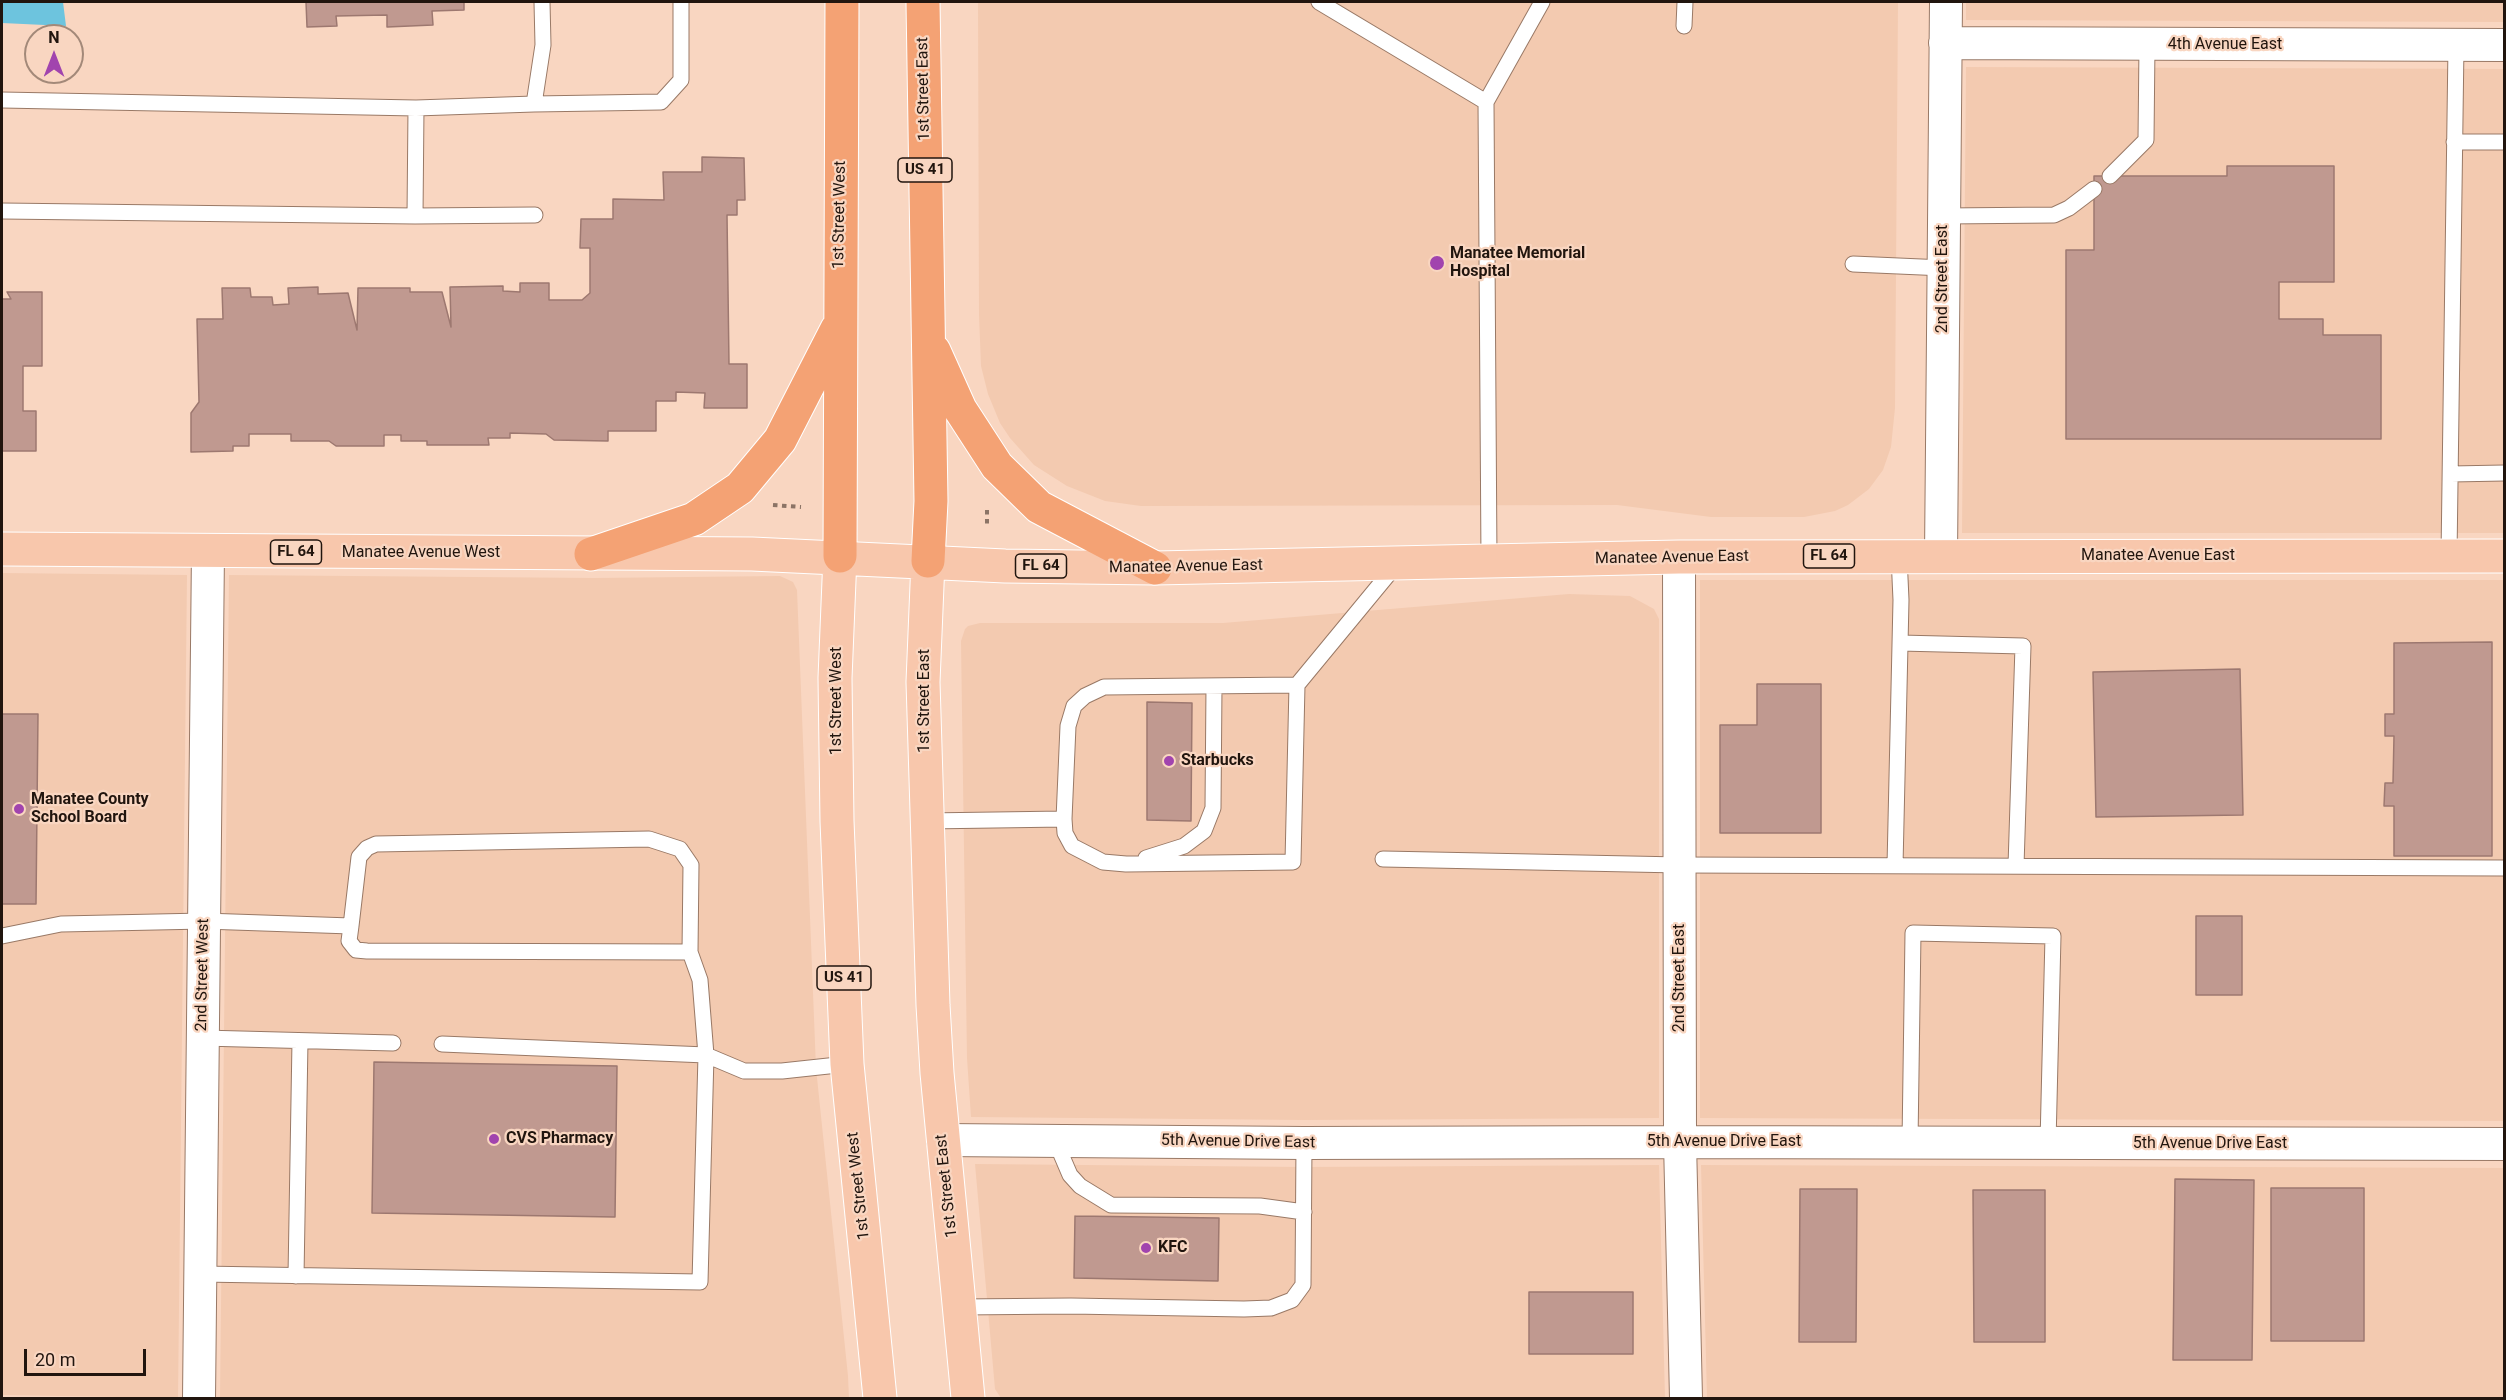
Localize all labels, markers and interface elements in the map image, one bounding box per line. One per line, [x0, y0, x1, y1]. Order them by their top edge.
north arrow [24, 24, 84, 84]
text: N [48, 28, 60, 47]
street label: 4th Avenue East [2168, 35, 2282, 55]
street label: 1st Street East [913, 37, 935, 141]
road number: US 41 [898, 158, 952, 182]
street label: 1st Street West [829, 161, 851, 269]
street label: 2nd Street East [1933, 225, 1953, 333]
place label: Manatee Memorial Hospital [1450, 244, 1585, 282]
marker: Manatee Memorial Hospital [1428, 254, 1446, 272]
road number: FL 64 [270, 540, 322, 564]
street label: Manatee Avenue West [342, 543, 500, 563]
road number: FL 64 [1804, 544, 1854, 568]
street label: Manatee Avenue East [2081, 546, 2235, 566]
street label: Manatee Avenue East [1595, 547, 1749, 569]
road number: FL 64 [1016, 554, 1066, 578]
street label: Manatee Avenue East [1109, 556, 1263, 578]
street label: 1st Street West [827, 647, 847, 755]
street label: 1st Street East [915, 649, 935, 753]
place label: Starbucks [1181, 751, 1254, 771]
marker: Starbucks [1162, 754, 1176, 768]
place label: Manatee County School Board [31, 790, 149, 828]
marker: Manatee County School Board [12, 802, 26, 816]
street label: 2nd Street West [192, 918, 214, 1032]
street label: 2nd Street East [1670, 924, 1690, 1032]
road number: US 41 [817, 966, 871, 990]
place label: CVS Pharmacy [506, 1129, 613, 1149]
street label: 1st Street West [844, 1131, 874, 1241]
street label: 5th Avenue Drive East [1161, 1131, 1315, 1153]
marker: CVS Pharmacy [487, 1132, 501, 1146]
street label: 5th Avenue Drive East [1647, 1132, 1801, 1152]
street label: 1st Street East [932, 1133, 962, 1239]
street label: 5th Avenue Drive East [2133, 1134, 2287, 1154]
place label: KFC [1158, 1238, 1187, 1258]
marker: KFC [1139, 1241, 1153, 1255]
scale bar [27, 1337, 148, 1375]
text: 20 m [35, 1349, 75, 1370]

